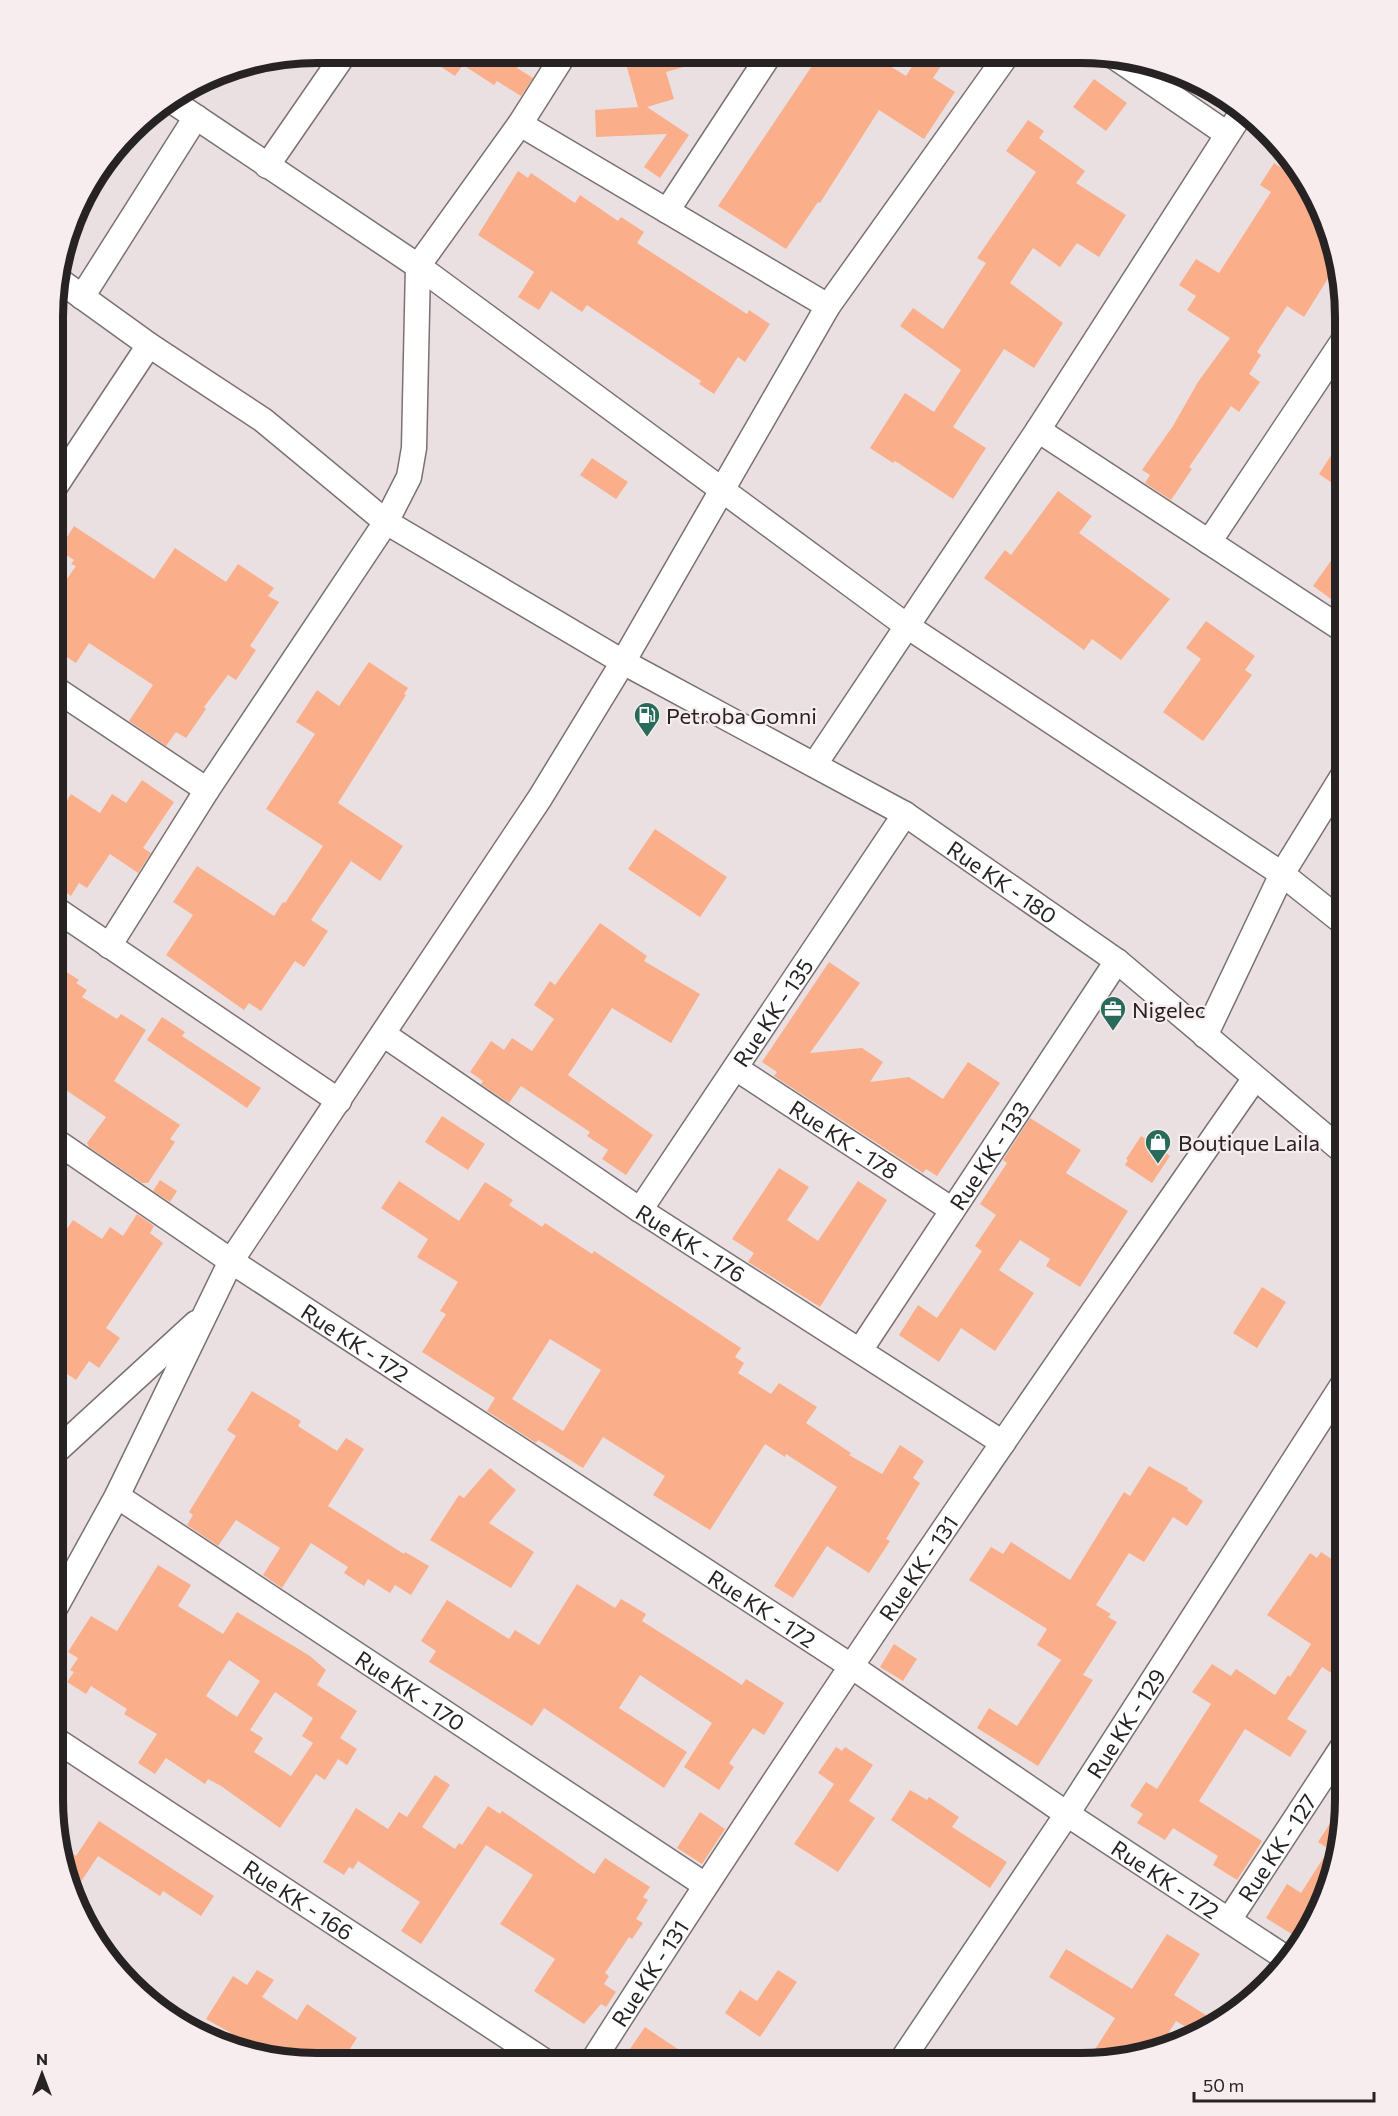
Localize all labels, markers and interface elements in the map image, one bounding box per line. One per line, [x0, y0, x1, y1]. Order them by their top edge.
fuel station icon: Petroba Gomni [632, 700, 662, 738]
place label: Petroba Gomni [666, 702, 817, 729]
street label: Rue KK - 180 [942, 834, 1062, 929]
street label: Rue KK - 135 [726, 953, 818, 1071]
office icon: Nigelec [1098, 994, 1128, 1032]
place label: Nigelec [1132, 996, 1206, 1023]
street label: Rue KK - 178 [785, 1094, 904, 1184]
street label: Rue KK - 133 [943, 1096, 1034, 1215]
shop icon: Boutique Laila [1143, 1127, 1173, 1165]
place label: Boutique Laila [1178, 1129, 1320, 1156]
street label: Rue KK - 176 [631, 1198, 751, 1288]
street label: Rue KK - 172 [296, 1297, 414, 1387]
street label: Rue KK - 131 [873, 1510, 963, 1626]
street label: Rue KK - 172 [703, 1563, 821, 1653]
street label: Rue KK - 170 [351, 1644, 470, 1736]
street label: Rue KK - 129 [1080, 1663, 1171, 1783]
street label: Rue KK - 127 [1232, 1788, 1322, 1906]
street label: Rue KK - 172 [1107, 1834, 1225, 1924]
street label: Rue KK - 166 [239, 1854, 359, 1945]
street label: Rue KK - 131 [605, 1914, 694, 2031]
north arrow [12, 2044, 72, 2104]
text: N [36, 2049, 48, 2068]
scale bar [1194, 2065, 1374, 2103]
text: 50 m [1203, 2074, 1244, 2096]

